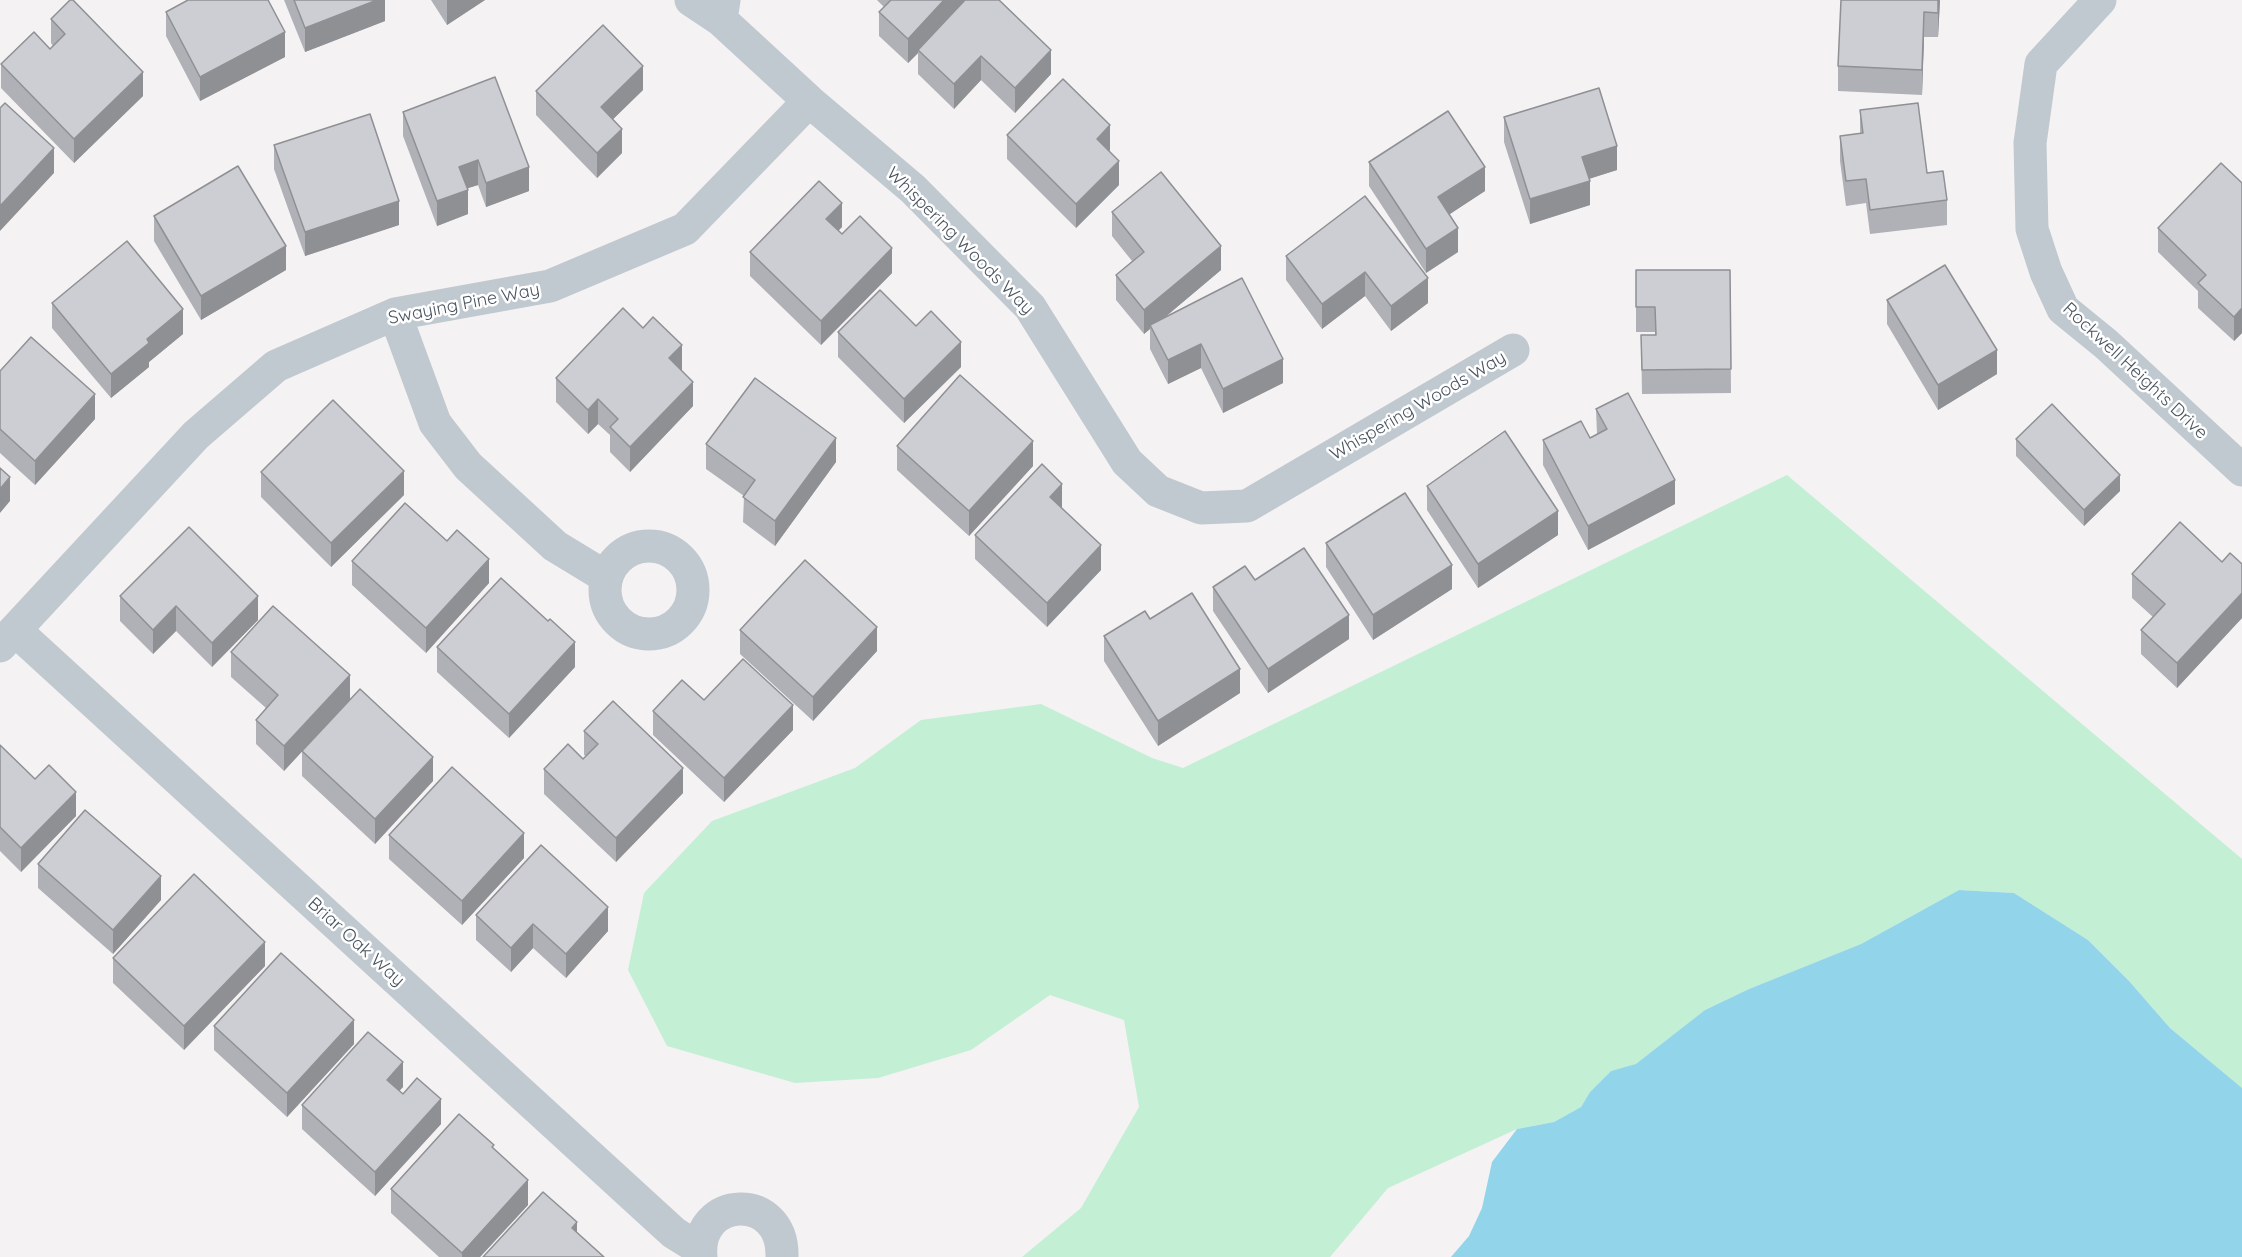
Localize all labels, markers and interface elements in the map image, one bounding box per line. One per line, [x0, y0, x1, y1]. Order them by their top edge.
street label: Whispering Woods Way [882, 163, 1038, 319]
street label: Swaying Pine Way [387, 279, 541, 329]
street label: Rockwell Heights Drive [2058, 298, 2212, 444]
street label: Whispering Woods Way [1326, 347, 1510, 465]
street label: Briar Oak Way [303, 893, 409, 991]

